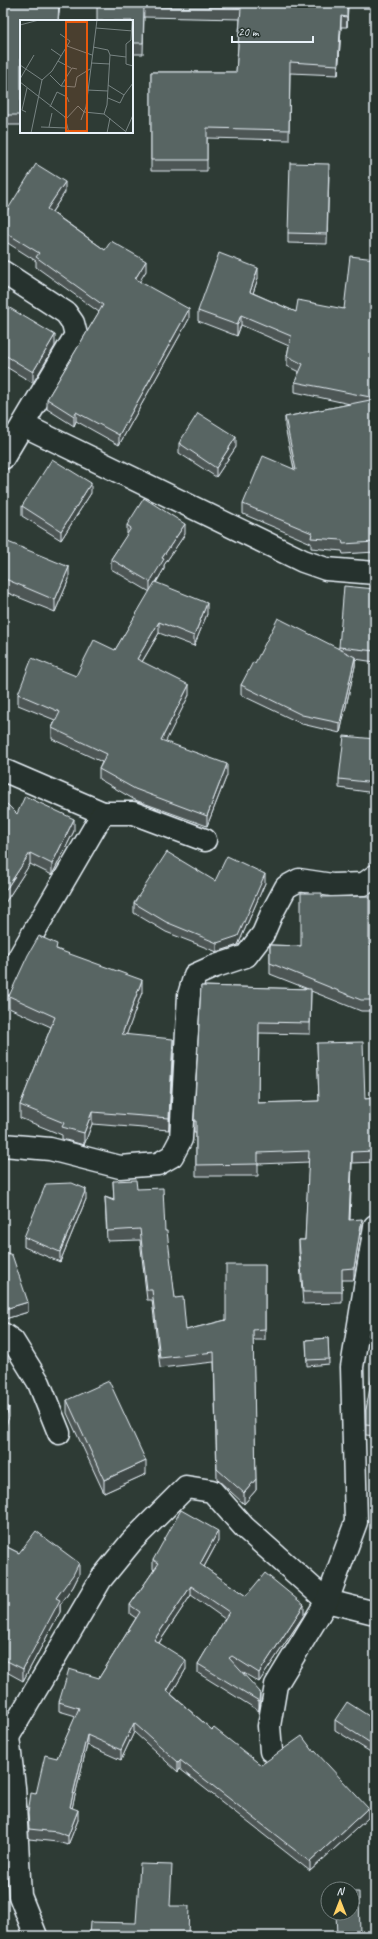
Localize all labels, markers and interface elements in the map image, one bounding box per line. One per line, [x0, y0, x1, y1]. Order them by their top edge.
scale bar [232, 18, 313, 44]
inset map [20, 20, 133, 133]
text: 20 m [238, 24, 260, 40]
north arrow [320, 1881, 360, 1921]
text: N [337, 1884, 346, 1898]

